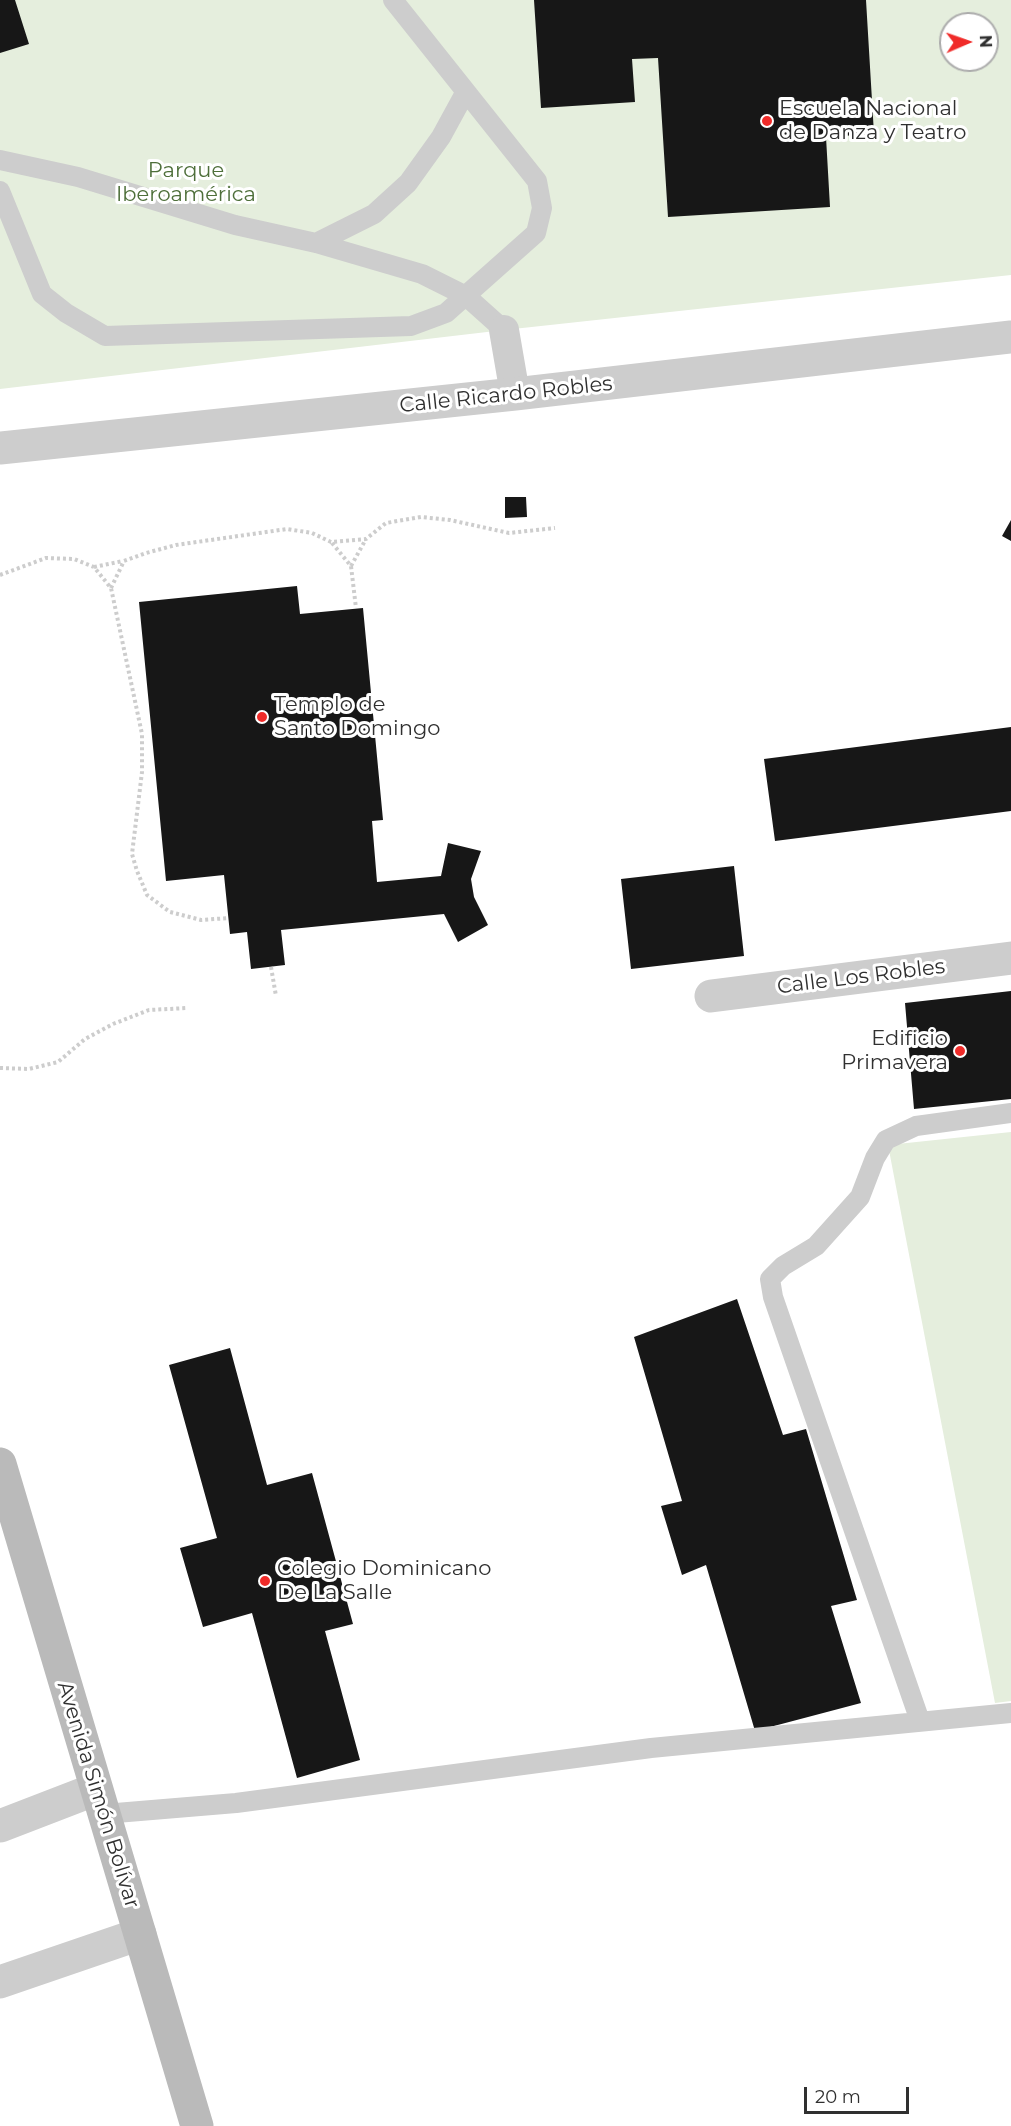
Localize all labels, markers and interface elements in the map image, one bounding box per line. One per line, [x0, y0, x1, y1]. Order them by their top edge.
north arrow [939, 12, 999, 72]
text: N [976, 35, 995, 48]
place label: Escuela Nacional de Danza y Teatro [779, 96, 966, 146]
marker: Escuela Nacional de Danza y Teatro [760, 114, 774, 128]
park label: Parque Iberoamérica [116, 158, 256, 208]
street label: Calle Ricardo Robles [398, 371, 614, 419]
place label: Templo de Santo Domingo [274, 692, 440, 742]
marker: Templo de Santo Domingo [255, 710, 269, 724]
street label: Calle Los Robles [776, 954, 946, 1000]
place label: Edificio Primavera [841, 1026, 948, 1076]
marker: Edificio Primavera [953, 1044, 967, 1058]
place label: Colegio Dominicano De La Salle [277, 1556, 491, 1606]
marker: Colegio Dominicano De La Salle [258, 1574, 272, 1588]
street label: Avenida Simón Bolívar [51, 1678, 145, 1912]
scale bar [807, 2075, 912, 2113]
text: 20 m [815, 2086, 861, 2108]

